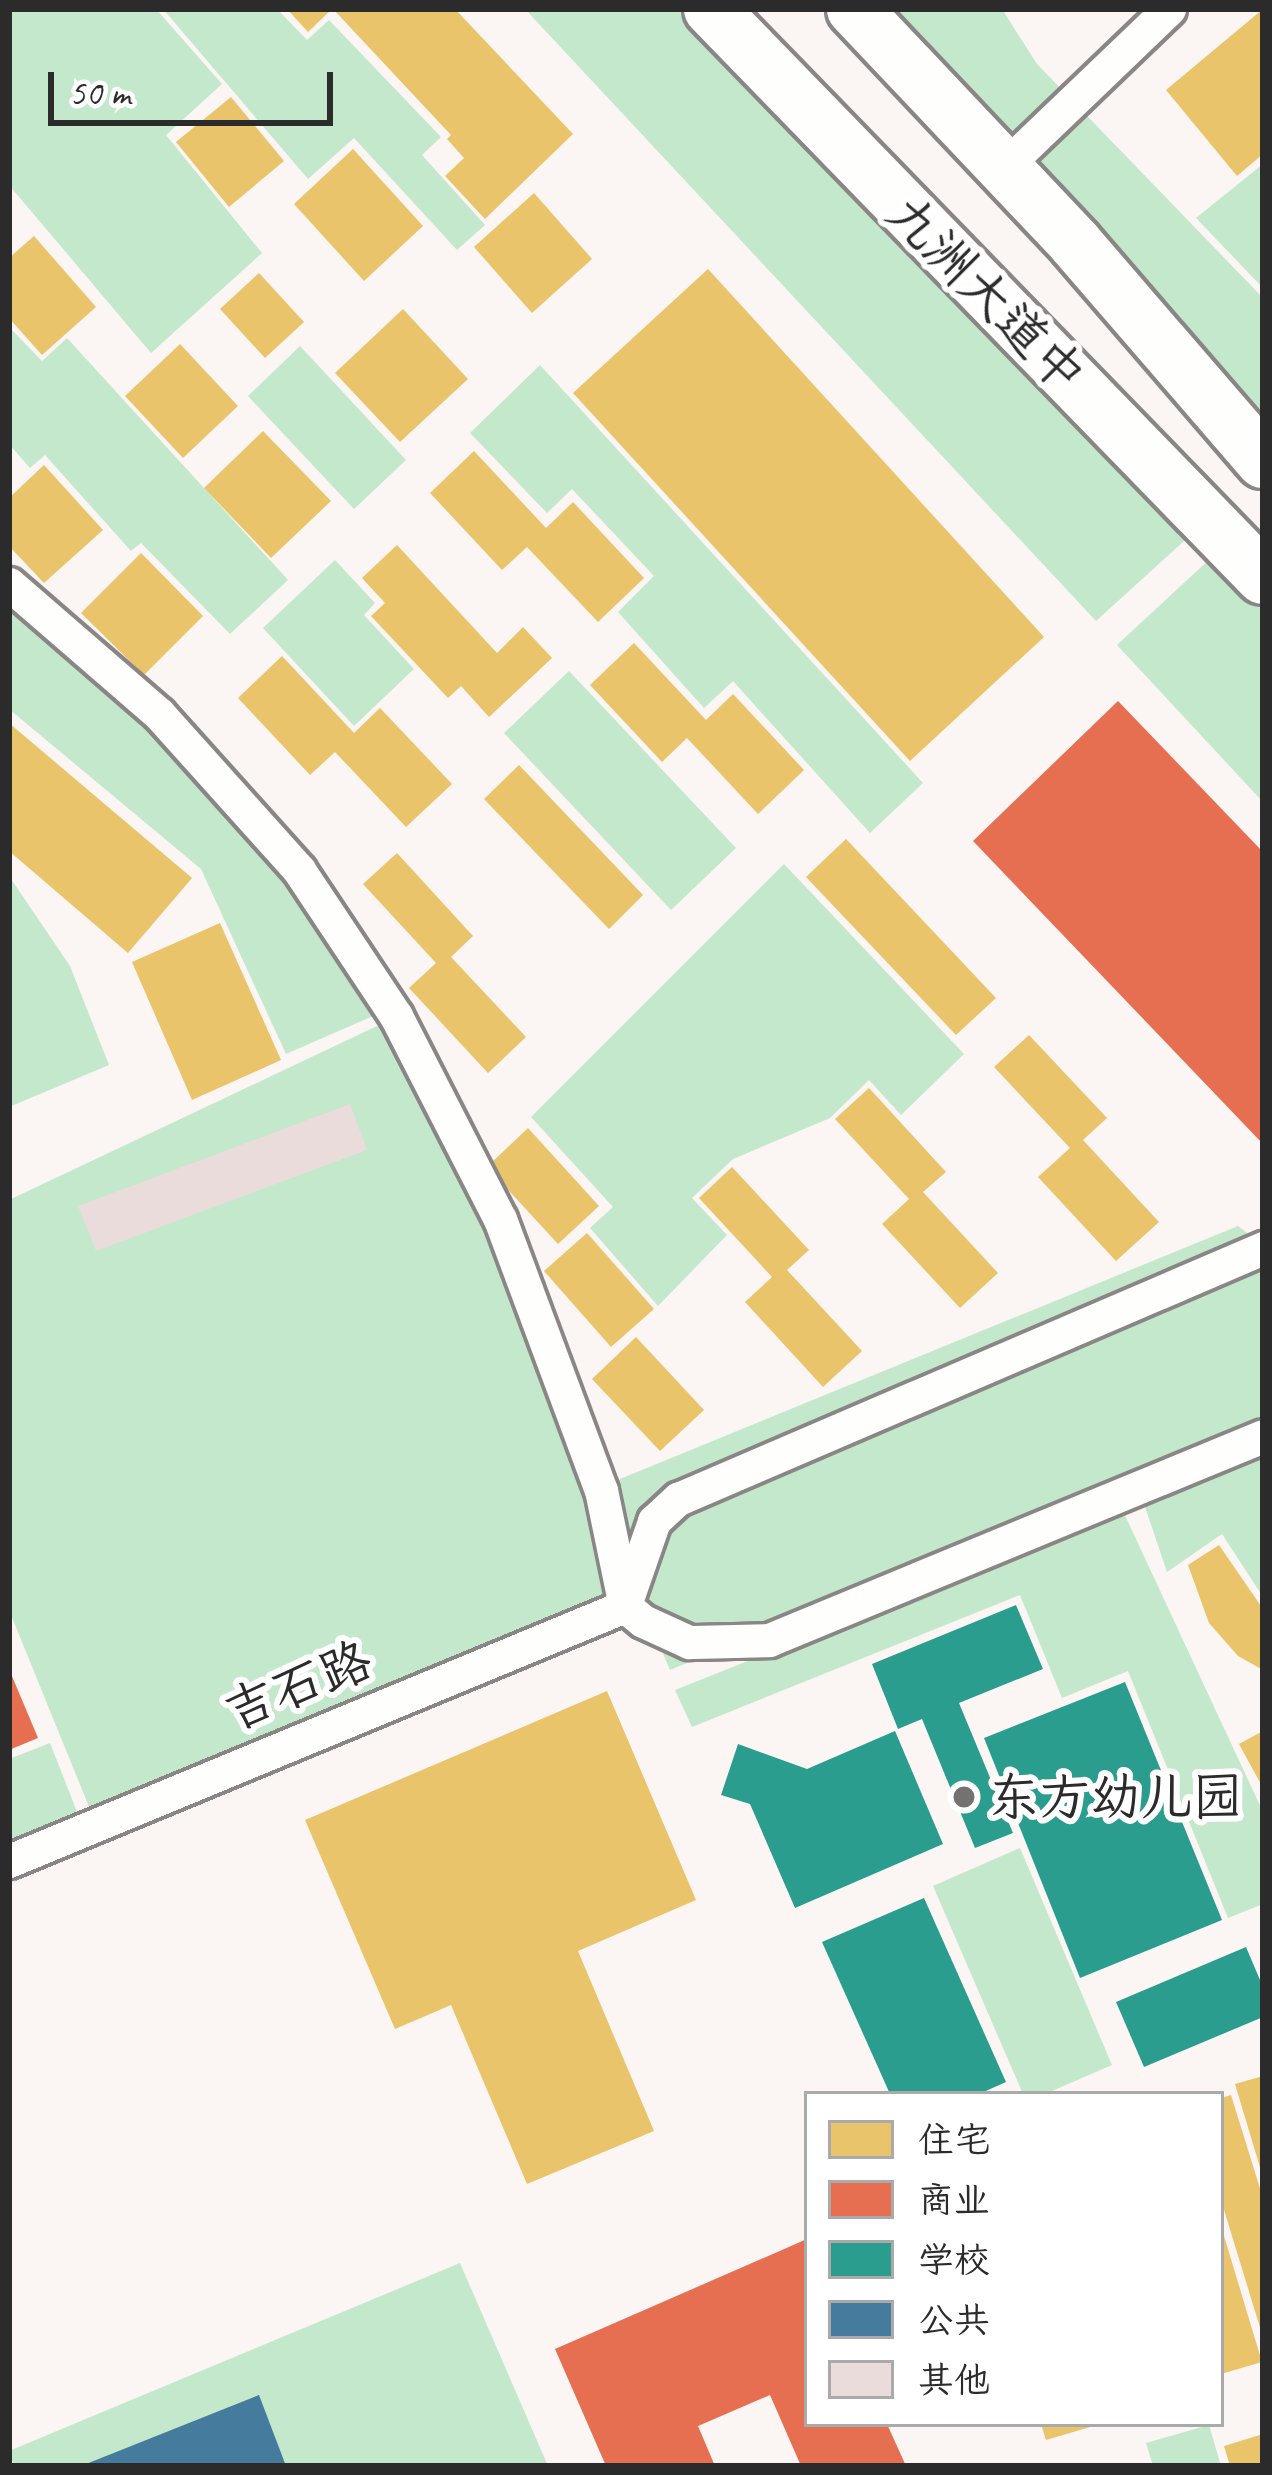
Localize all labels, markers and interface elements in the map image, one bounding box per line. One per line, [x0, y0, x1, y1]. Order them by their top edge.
scale bar [54, 48, 339, 122]
text: 50 m [69, 70, 130, 116]
street label: 九洲大道中 [874, 182, 1098, 406]
street label: 吉石路 [216, 1629, 380, 1743]
place label: 东方幼儿园 [988, 1766, 1243, 1828]
marker: 东方幼儿园 [951, 1784, 977, 1810]
legend [804, 2091, 1224, 2427]
text: 住宅 [918, 2117, 990, 2163]
text: 商业 [918, 2177, 990, 2223]
text: 学校 [918, 2237, 990, 2283]
text: 公共 [918, 2297, 990, 2343]
text: 其他 [918, 2357, 990, 2403]

